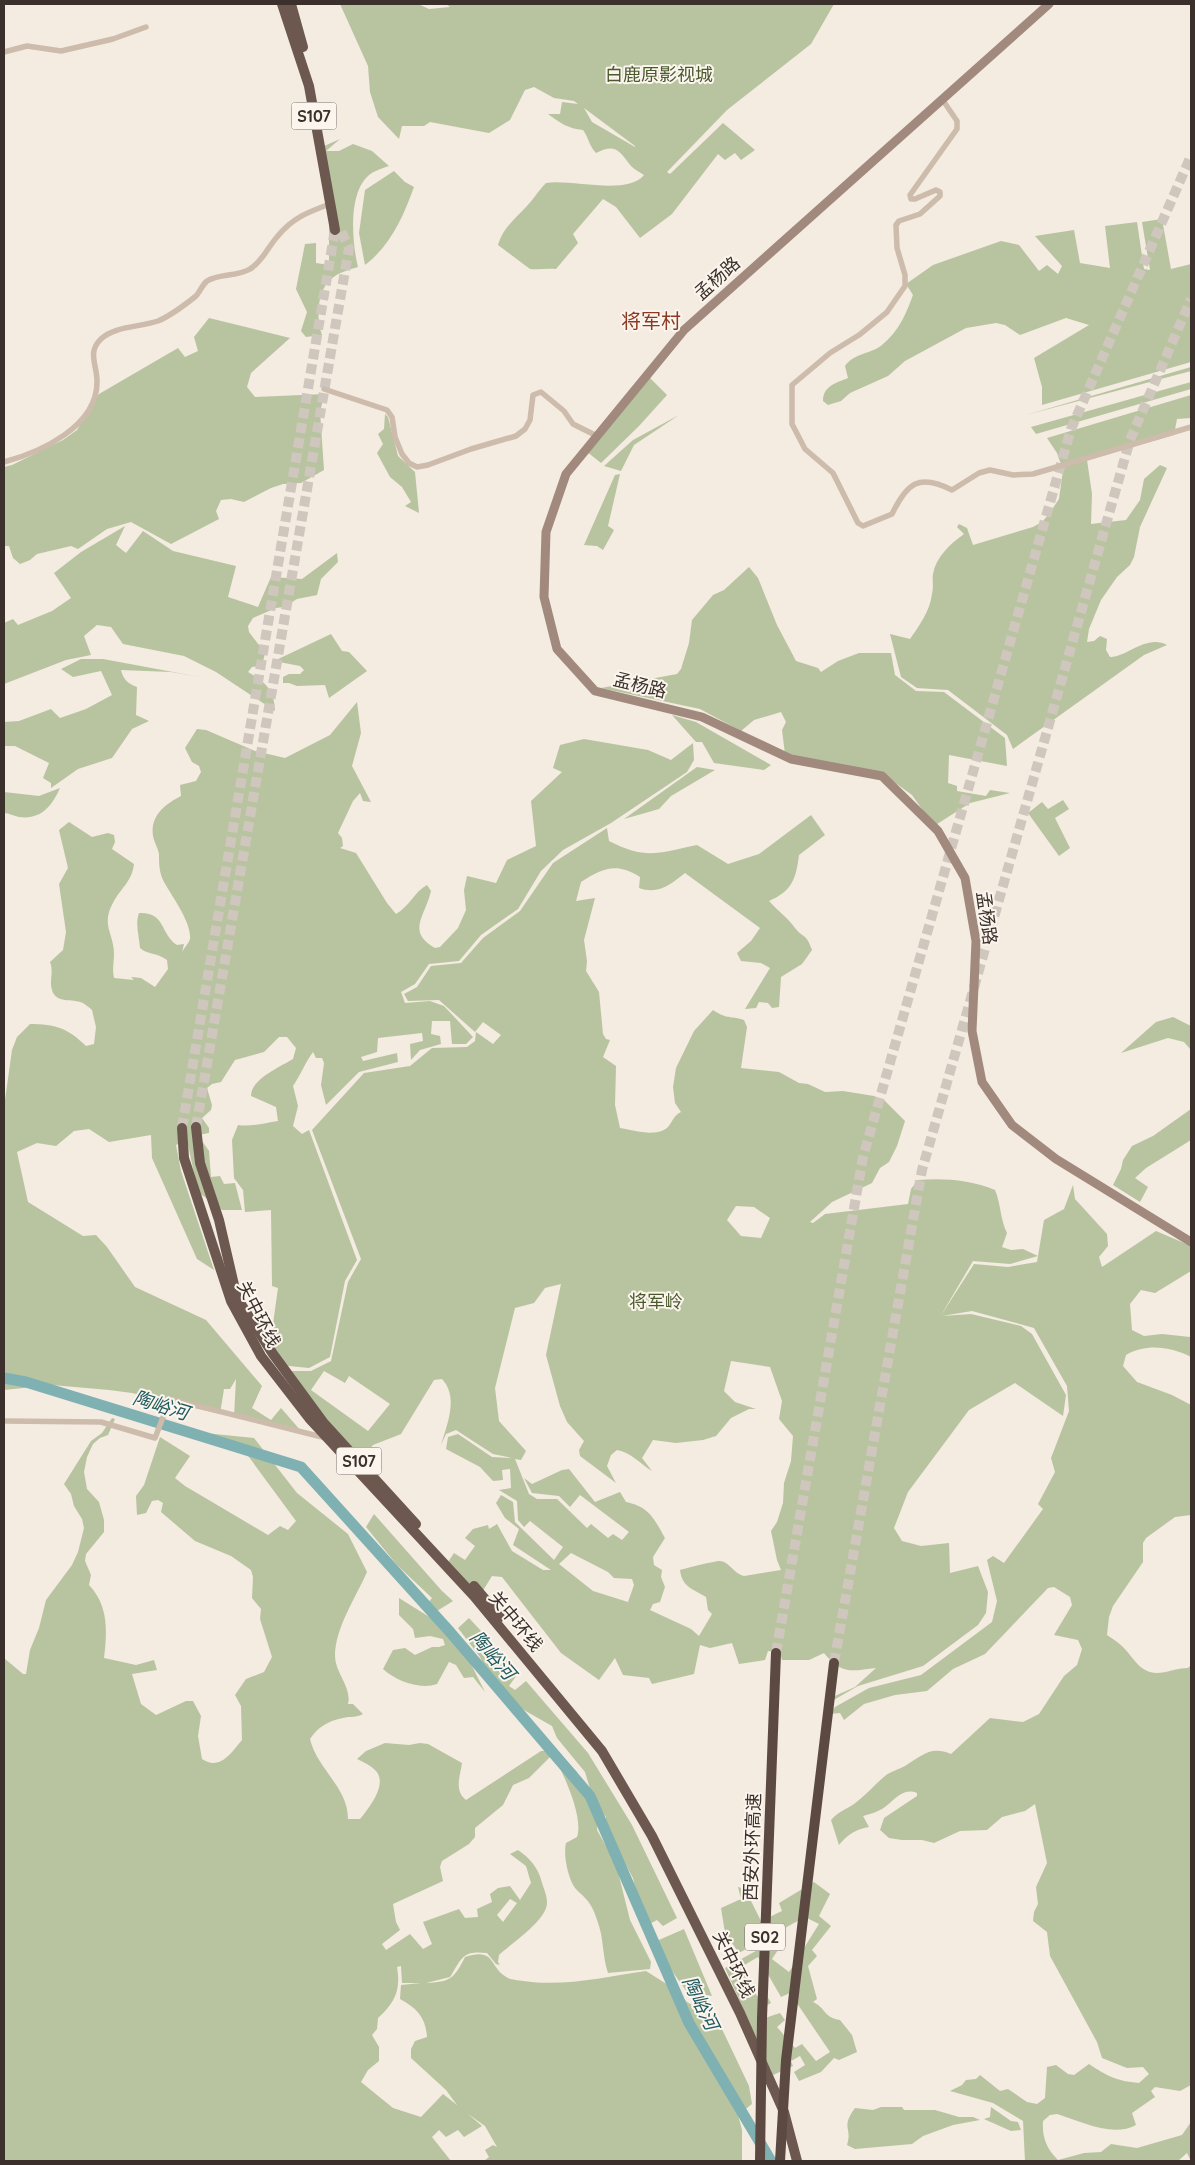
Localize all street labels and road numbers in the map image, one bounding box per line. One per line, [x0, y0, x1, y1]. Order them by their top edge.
road number: S107 [292, 102, 336, 130]
street label: 孟杨路 [689, 251, 745, 305]
street label: 孟杨路 [611, 667, 669, 703]
street label: 孟杨路 [972, 890, 1002, 946]
street label: 关中环线 [232, 1277, 286, 1351]
road number: S107 [336, 1448, 382, 1474]
street label: 关中环线 [484, 1586, 548, 1656]
street label: 西安外环高速 [739, 1793, 765, 1901]
road number: S02 [745, 1924, 785, 1950]
street label: 关中环线 [708, 1927, 760, 2001]

